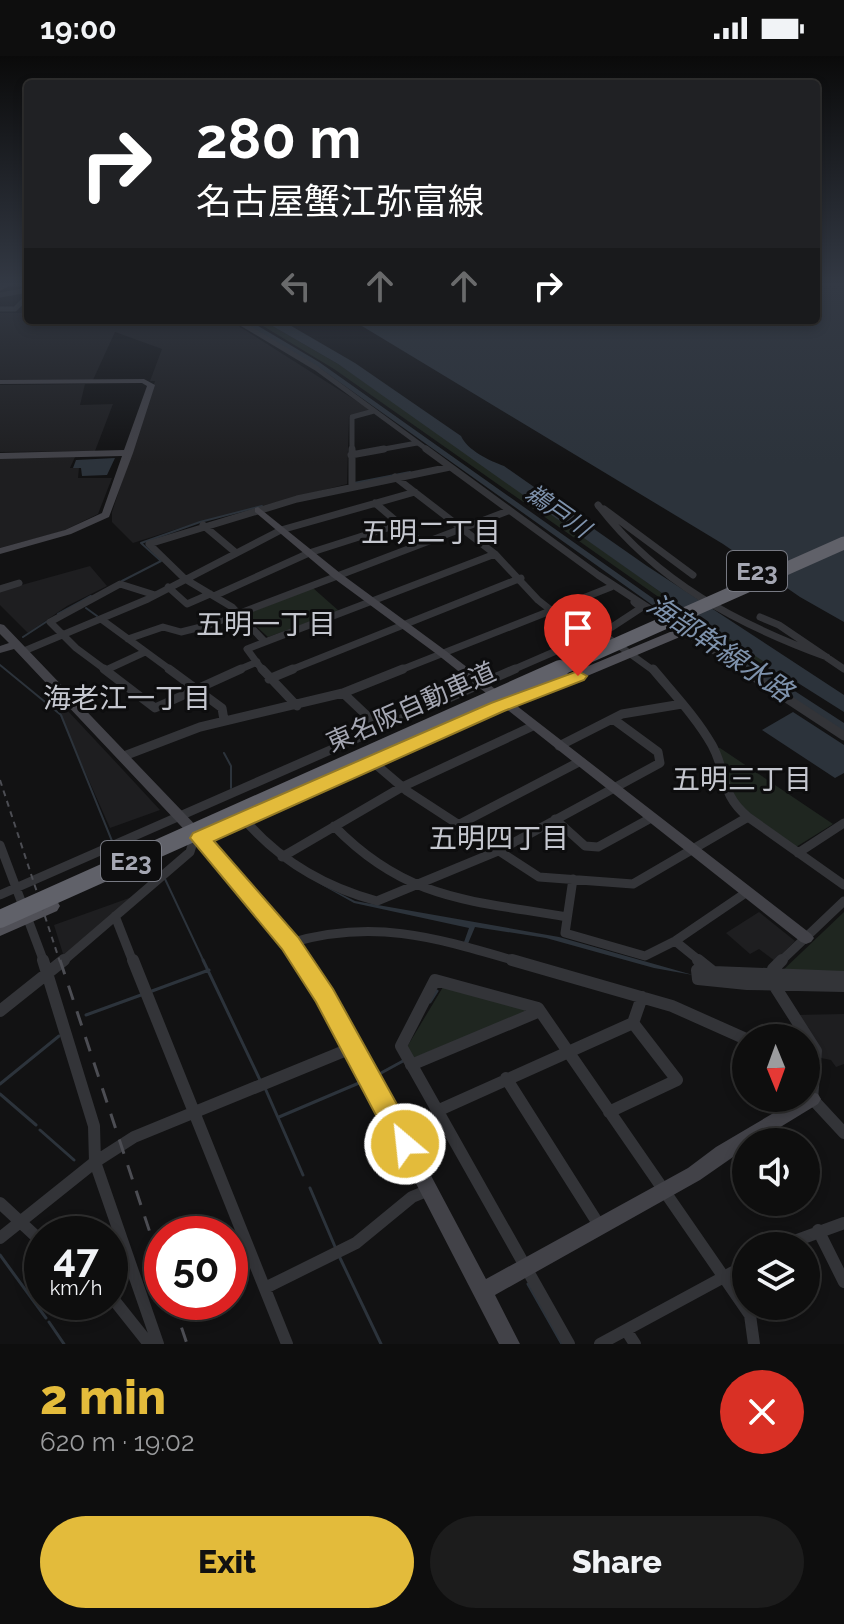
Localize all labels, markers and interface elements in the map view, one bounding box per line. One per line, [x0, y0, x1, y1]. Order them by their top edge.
text: 19:00 [40, 11, 117, 46]
text: 280 m [196, 105, 361, 171]
icon: right [64, 112, 168, 216]
text: 名古屋蟹江弥富線 [196, 180, 484, 222]
icon: left [274, 264, 318, 308]
icon: ahead [358, 264, 402, 308]
icon: ahead [442, 264, 486, 308]
icon: right [526, 264, 570, 308]
water label: 鵜戸川 [520, 478, 598, 545]
district label: 五明二丁目 [361, 516, 501, 549]
road number: E23 [727, 551, 787, 591]
water label: 海部幹線水路 [641, 587, 801, 710]
pin [544, 594, 612, 676]
icon: arrive [556, 606, 600, 650]
district label: 五明一丁目 [196, 608, 336, 641]
street label: 東名阪自動車道 [322, 656, 500, 758]
district label: 海老江一丁目 [43, 682, 211, 715]
district label: 五明三丁目 [672, 763, 812, 796]
district label: 五明四丁目 [429, 822, 569, 855]
road number: E23 [101, 841, 161, 881]
north arrow [732, 1024, 820, 1112]
map controls [732, 1024, 820, 1320]
position arrow [363, 1102, 447, 1186]
button: sound [732, 1128, 820, 1216]
speed limit sign: 50 [144, 1216, 248, 1320]
button: layers [732, 1232, 820, 1320]
text: 47 [53, 1234, 99, 1281]
text: km/h [50, 1276, 102, 1300]
text: 2 min [40, 1369, 166, 1425]
button: close [720, 1370, 804, 1454]
text: 620 m · 19:02 [40, 1427, 195, 1457]
button: Exit [40, 1516, 414, 1608]
button: Share [430, 1516, 804, 1608]

